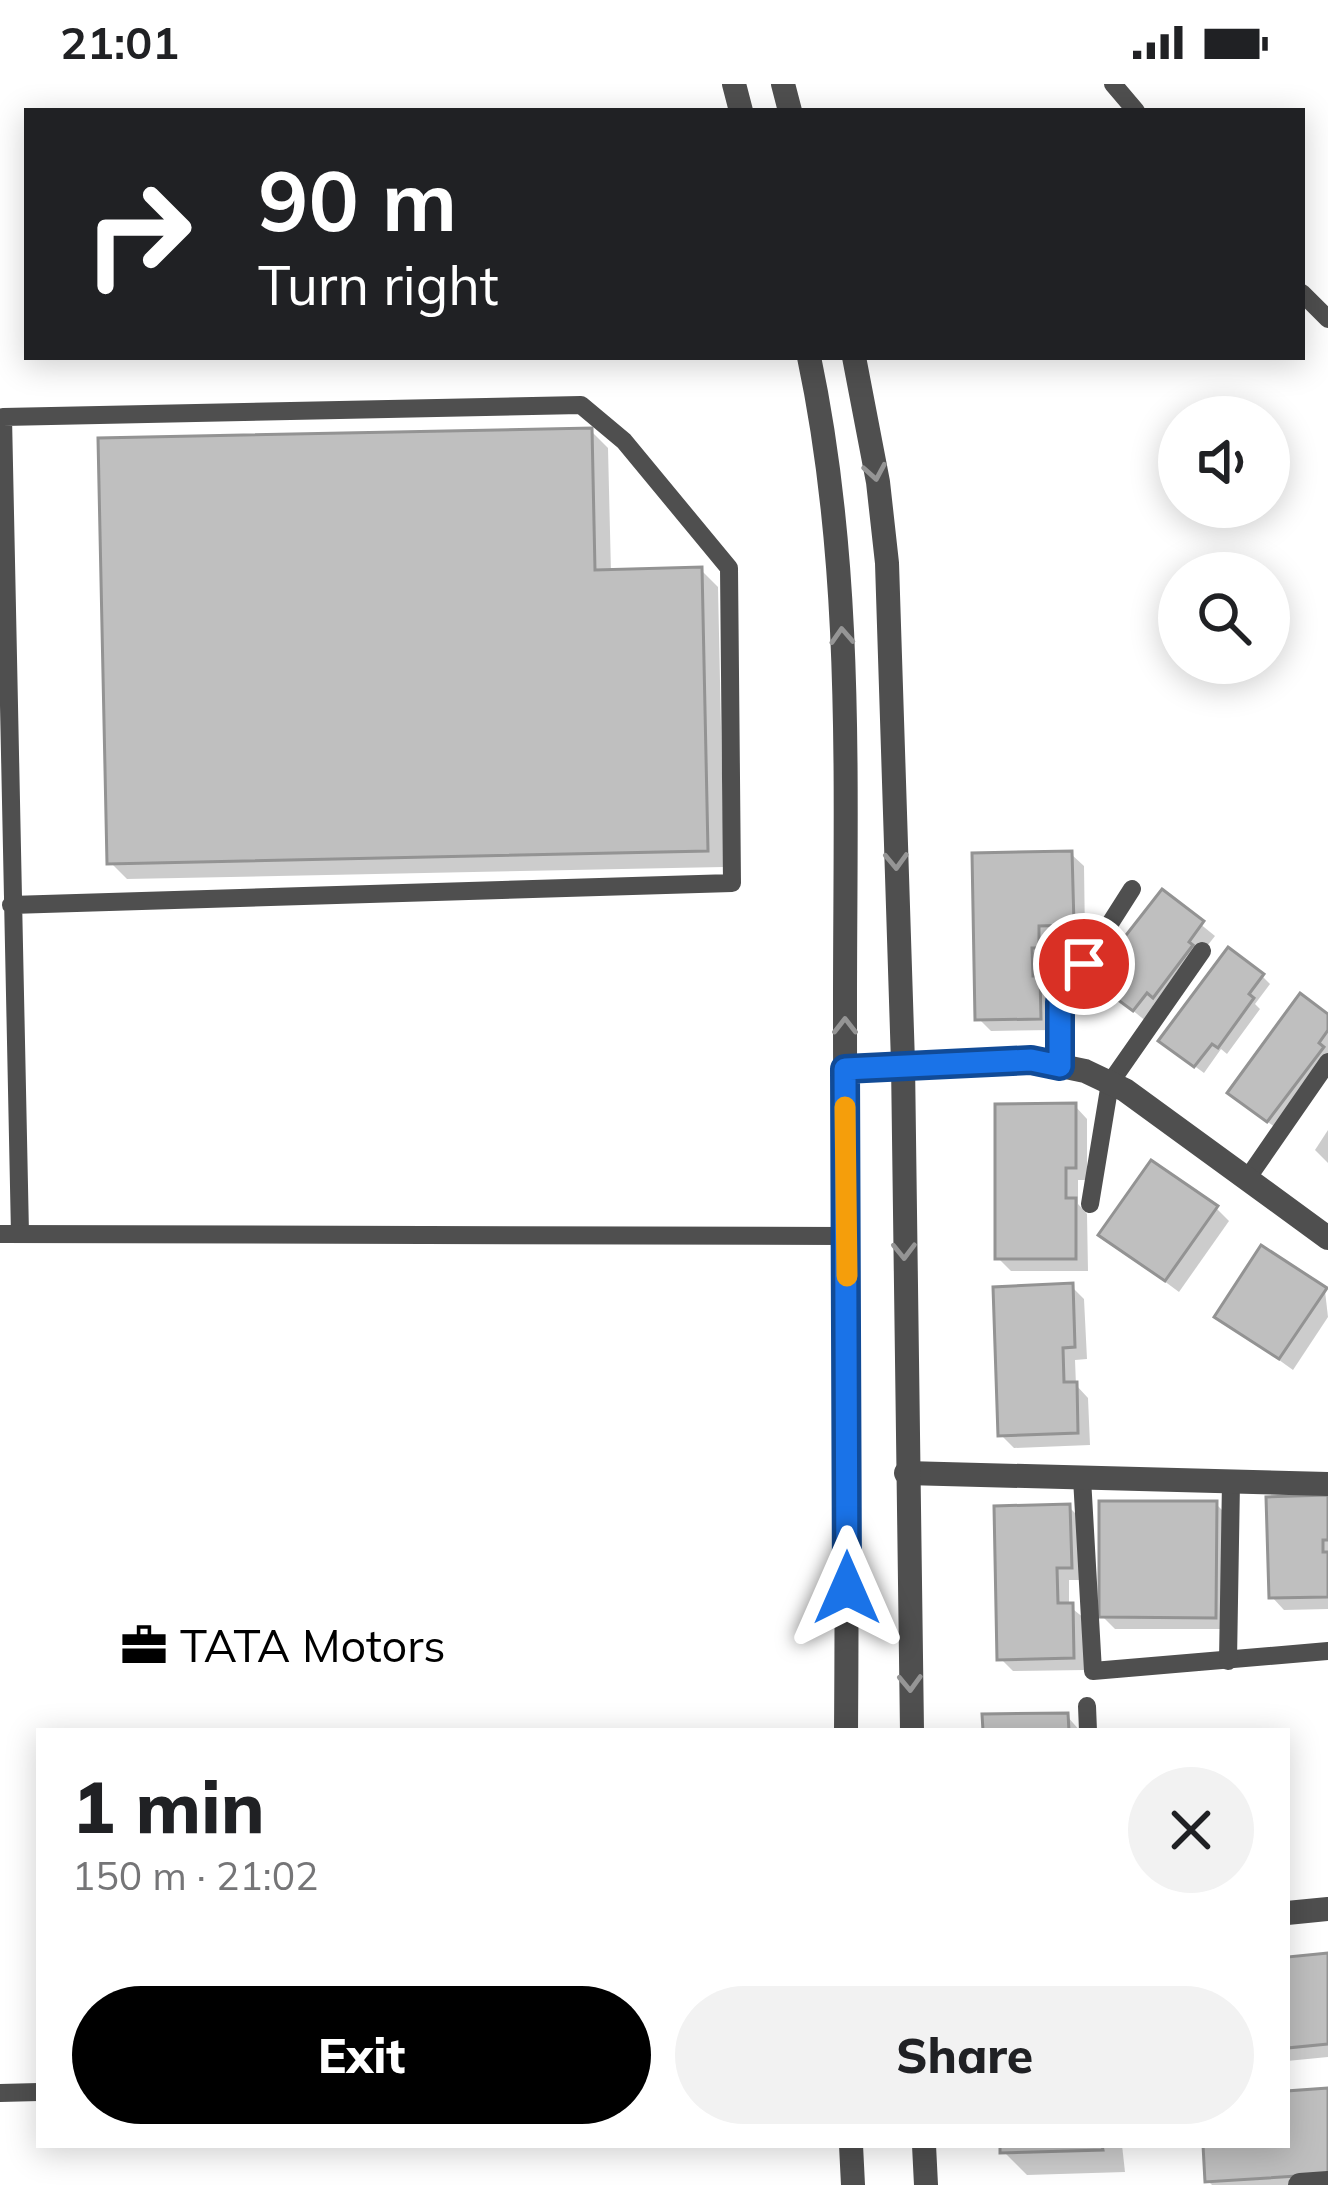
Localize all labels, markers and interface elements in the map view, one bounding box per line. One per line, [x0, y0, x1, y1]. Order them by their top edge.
text: 21:01 [60, 14, 179, 70]
text: 90 m [258, 147, 457, 252]
icon: right [60, 156, 216, 312]
text: Turn right [258, 251, 499, 319]
map controls [1158, 396, 1290, 684]
button: sound [1158, 396, 1290, 528]
one-way arrow [862, 462, 887, 482]
button: search [1158, 552, 1290, 684]
one-way arrow [829, 626, 855, 645]
one-way arrow [883, 852, 909, 871]
pin [1033, 913, 1135, 1015]
icon: arrive [1051, 931, 1117, 997]
one-way arrow [832, 1016, 858, 1034]
one-way arrow [891, 1242, 917, 1261]
position arrow [784, 1525, 910, 1651]
place label: TATA Motors [180, 1617, 446, 1673]
office icon: TATA Motors [119, 1620, 169, 1670]
one-way arrow [897, 1674, 923, 1693]
text: 1 min [72, 1761, 265, 1851]
button: close [1128, 1767, 1254, 1893]
text: 150 m · 21:02 [72, 1851, 318, 1900]
button: Exit [72, 1986, 651, 2124]
button: Share [675, 1986, 1254, 2124]

